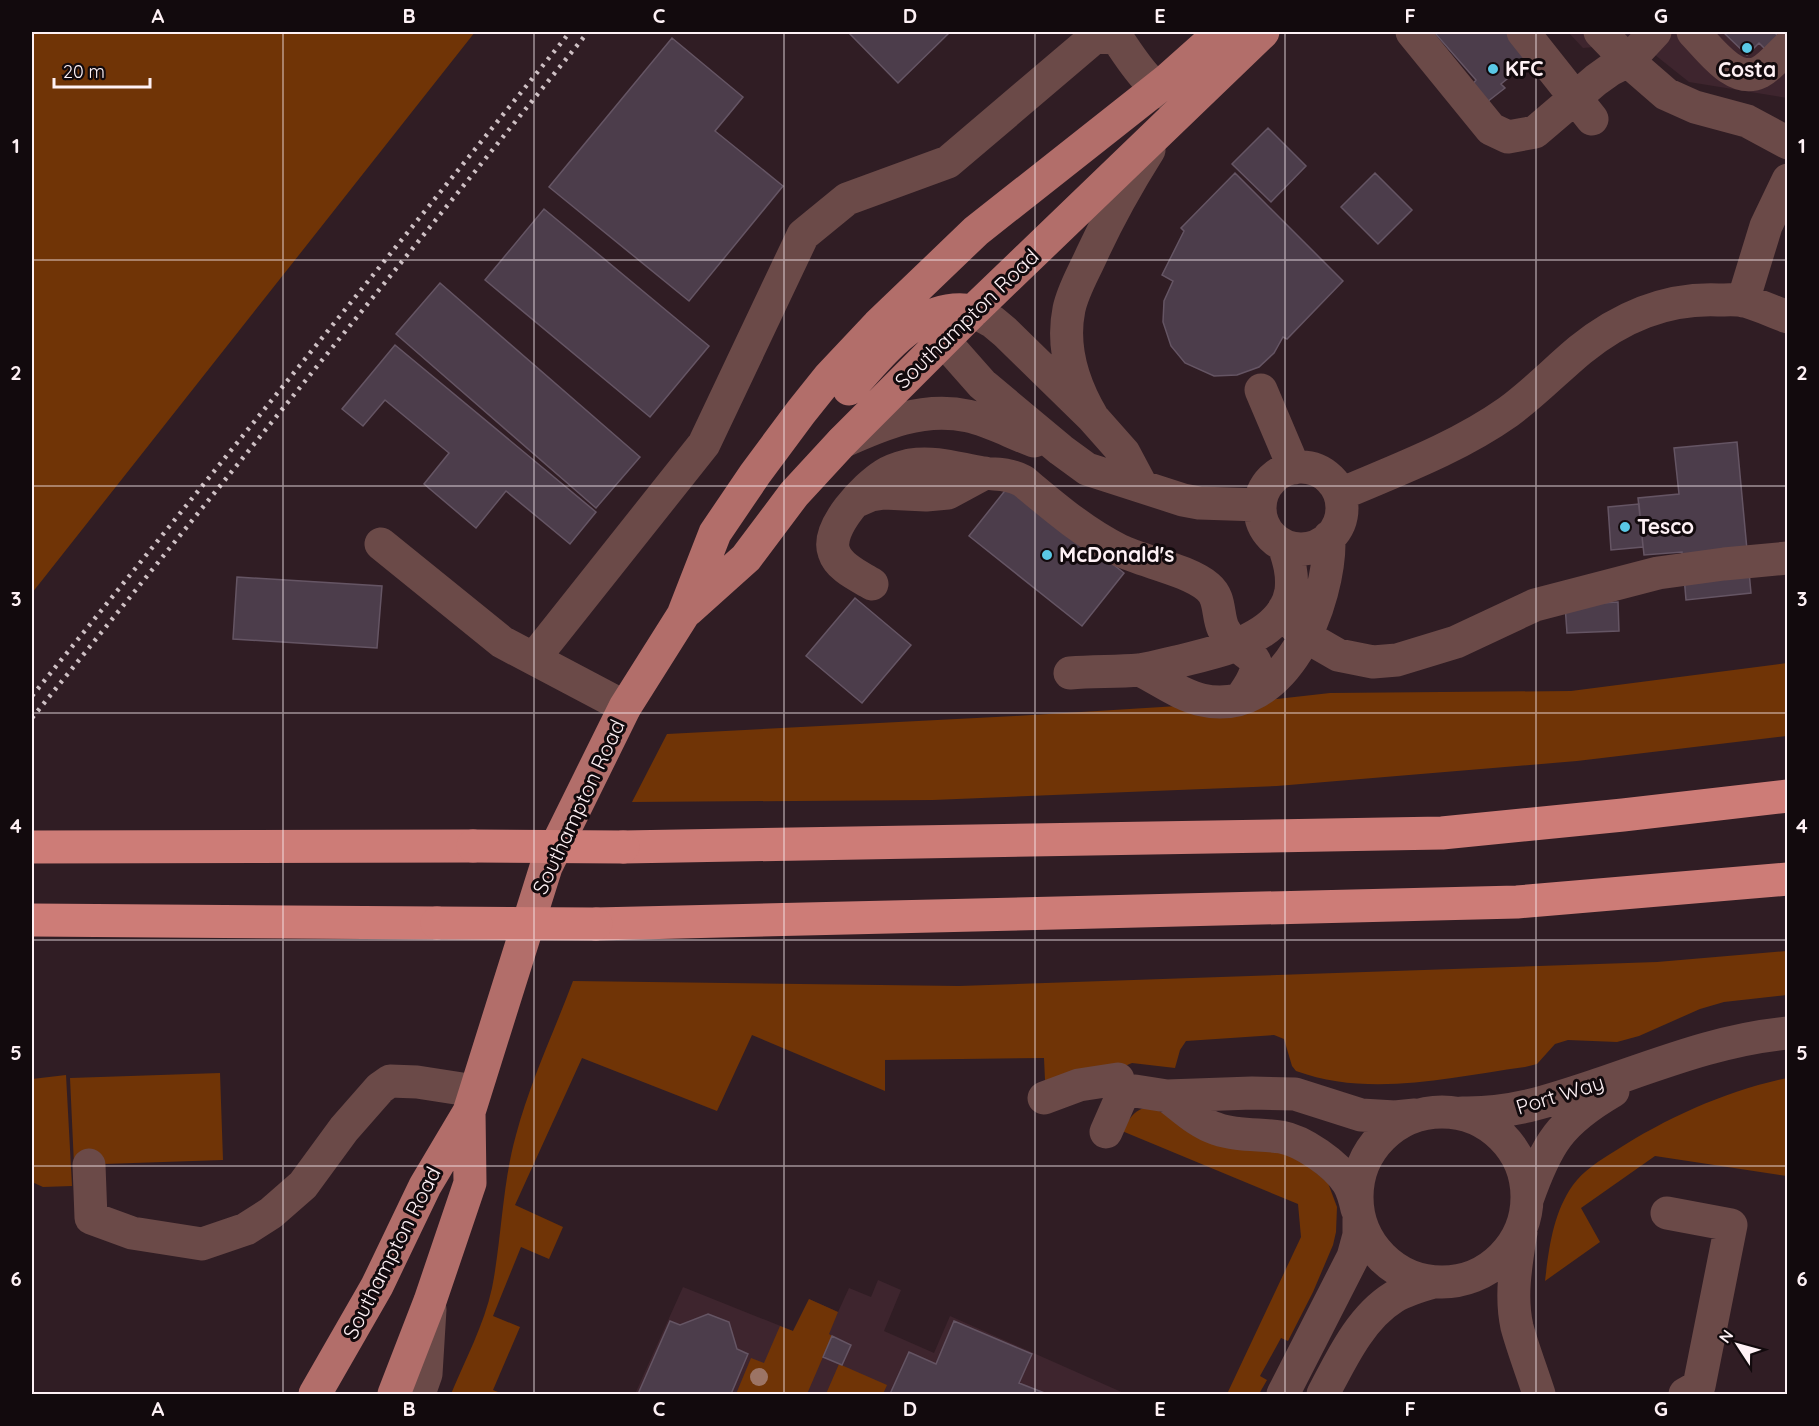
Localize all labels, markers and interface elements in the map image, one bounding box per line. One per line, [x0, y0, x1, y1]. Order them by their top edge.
text: A [152, 3, 165, 28]
text: B [402, 3, 416, 28]
text: C [653, 3, 666, 28]
text: D [903, 3, 917, 28]
text: E [1154, 3, 1166, 28]
text: F [1404, 3, 1416, 28]
text: G [1654, 3, 1668, 28]
marker: Costa [1740, 41, 1754, 55]
scale bar [54, 51, 150, 89]
place label: KFC [1505, 55, 1544, 81]
place label: Costa [1718, 56, 1776, 82]
text: 20 m [63, 60, 105, 83]
marker: KFC [1486, 62, 1500, 76]
text: 1 [12, 133, 20, 158]
text: 1 [1798, 133, 1806, 158]
street label: Southampton Road [889, 243, 1044, 394]
text: 2 [10, 360, 22, 385]
text: 2 [1796, 360, 1808, 385]
place label: Tesco [1637, 513, 1694, 539]
marker: Tesco [1618, 520, 1632, 534]
place label: McDonald's [1059, 541, 1174, 567]
marker: McDonald's [1040, 548, 1054, 562]
text: 3 [11, 586, 21, 611]
text: 3 [1797, 586, 1807, 611]
street label: Southampton Road [526, 715, 630, 898]
text: 4 [10, 813, 22, 838]
text: 4 [1796, 813, 1808, 838]
text: 5 [10, 1040, 22, 1065]
text: 5 [1796, 1040, 1808, 1065]
street label: Port Way [1513, 1068, 1607, 1120]
street label: Southampton Road [336, 1162, 446, 1343]
text: 6 [10, 1266, 22, 1291]
text: 6 [1796, 1266, 1808, 1291]
north arrow [1708, 1315, 1768, 1375]
text: N [1714, 1326, 1737, 1347]
text: A [152, 1396, 165, 1421]
text: B [402, 1396, 416, 1421]
text: C [653, 1396, 666, 1421]
text: D [903, 1396, 917, 1421]
text: E [1154, 1396, 1166, 1421]
text: F [1404, 1396, 1416, 1421]
text: G [1654, 1396, 1668, 1421]

